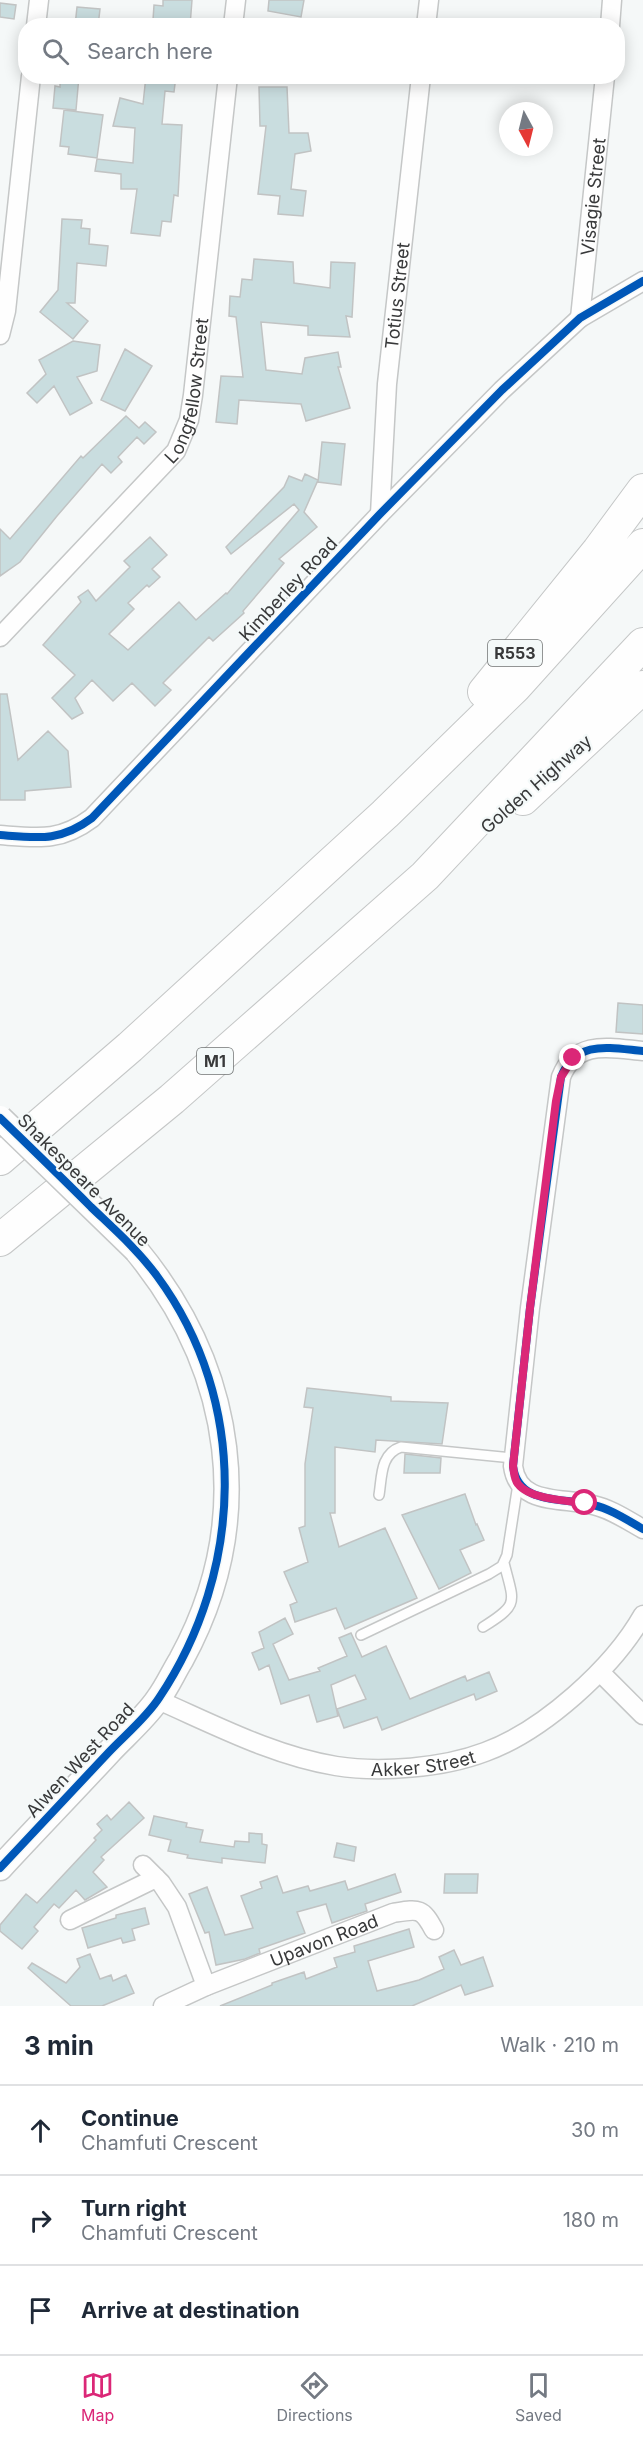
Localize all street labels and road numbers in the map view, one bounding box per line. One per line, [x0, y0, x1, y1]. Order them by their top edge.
street label: Visagie Street [576, 137, 609, 257]
street label: Totius Street [380, 241, 413, 350]
street label: Longfellow Street [160, 317, 212, 467]
street label: Kimberley Road [235, 533, 341, 645]
road number: R553 [488, 640, 542, 666]
street label: Golden Highway [476, 730, 596, 838]
road number: M1 [197, 1048, 233, 1074]
street label: Shakespeare Avenue [13, 1109, 155, 1251]
street label: Alwen West Road [22, 1699, 138, 1821]
street label: Akker Street [371, 1745, 478, 1780]
street label: Upavon Road [267, 1909, 381, 1971]

